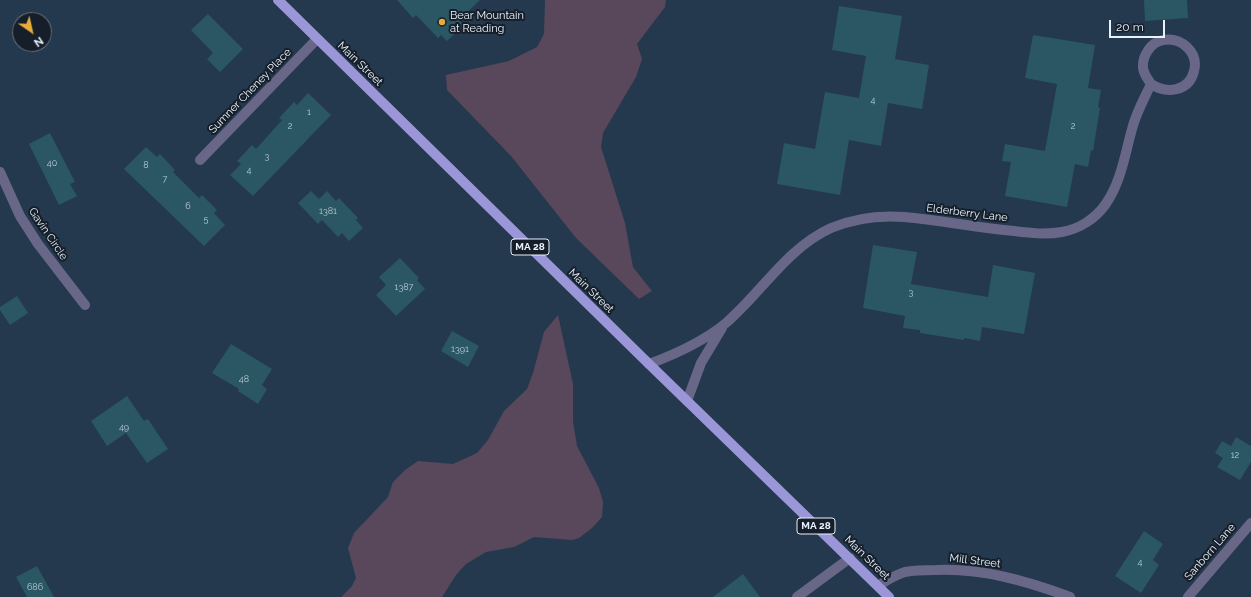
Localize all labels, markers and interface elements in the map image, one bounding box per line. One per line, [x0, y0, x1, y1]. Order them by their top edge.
place label: Bear Mountain at Reading [450, 9, 524, 35]
north arrow [12, 12, 52, 52]
scale bar [1111, 12, 1167, 38]
marker: Bear Mountain at Reading [437, 17, 447, 27]
text: 20 m [1116, 20, 1144, 34]
text: N [31, 34, 46, 49]
street label: Main Street [335, 39, 385, 89]
street label: Sumner Cheney Place [206, 46, 294, 136]
house number: 4 [871, 95, 875, 105]
house number: 1 [307, 107, 311, 117]
house number: 2 [288, 121, 292, 131]
house number: 2 [1071, 121, 1075, 131]
house number: 3 [265, 151, 269, 161]
house number: 40 [47, 158, 57, 168]
house number: 8 [143, 160, 149, 170]
house number: 4 [247, 165, 251, 175]
house number: 7 [163, 174, 167, 184]
house number: 6 [185, 201, 191, 211]
street label: Elderberry Lane [926, 201, 1008, 225]
street label: Gavin Circle [26, 205, 70, 263]
house number: 1381 [319, 206, 337, 216]
house number: 5 [204, 214, 208, 224]
road number: MA 28 [511, 239, 549, 255]
street label: Main Street [566, 266, 616, 316]
house number: 1387 [395, 282, 413, 292]
house number: 3 [909, 287, 913, 297]
house number: 1391 [451, 344, 469, 354]
house number: 48 [239, 374, 249, 384]
house number: 49 [119, 422, 129, 432]
house number: 12 [1231, 450, 1239, 460]
road number: MA 28 [797, 518, 835, 534]
street label: Sanborn Lane [1182, 521, 1238, 583]
street label: Main Street [842, 533, 892, 583]
street label: Mill Street [949, 551, 1001, 571]
house number: 4 [1138, 557, 1142, 567]
house number: 686 [27, 582, 43, 592]

